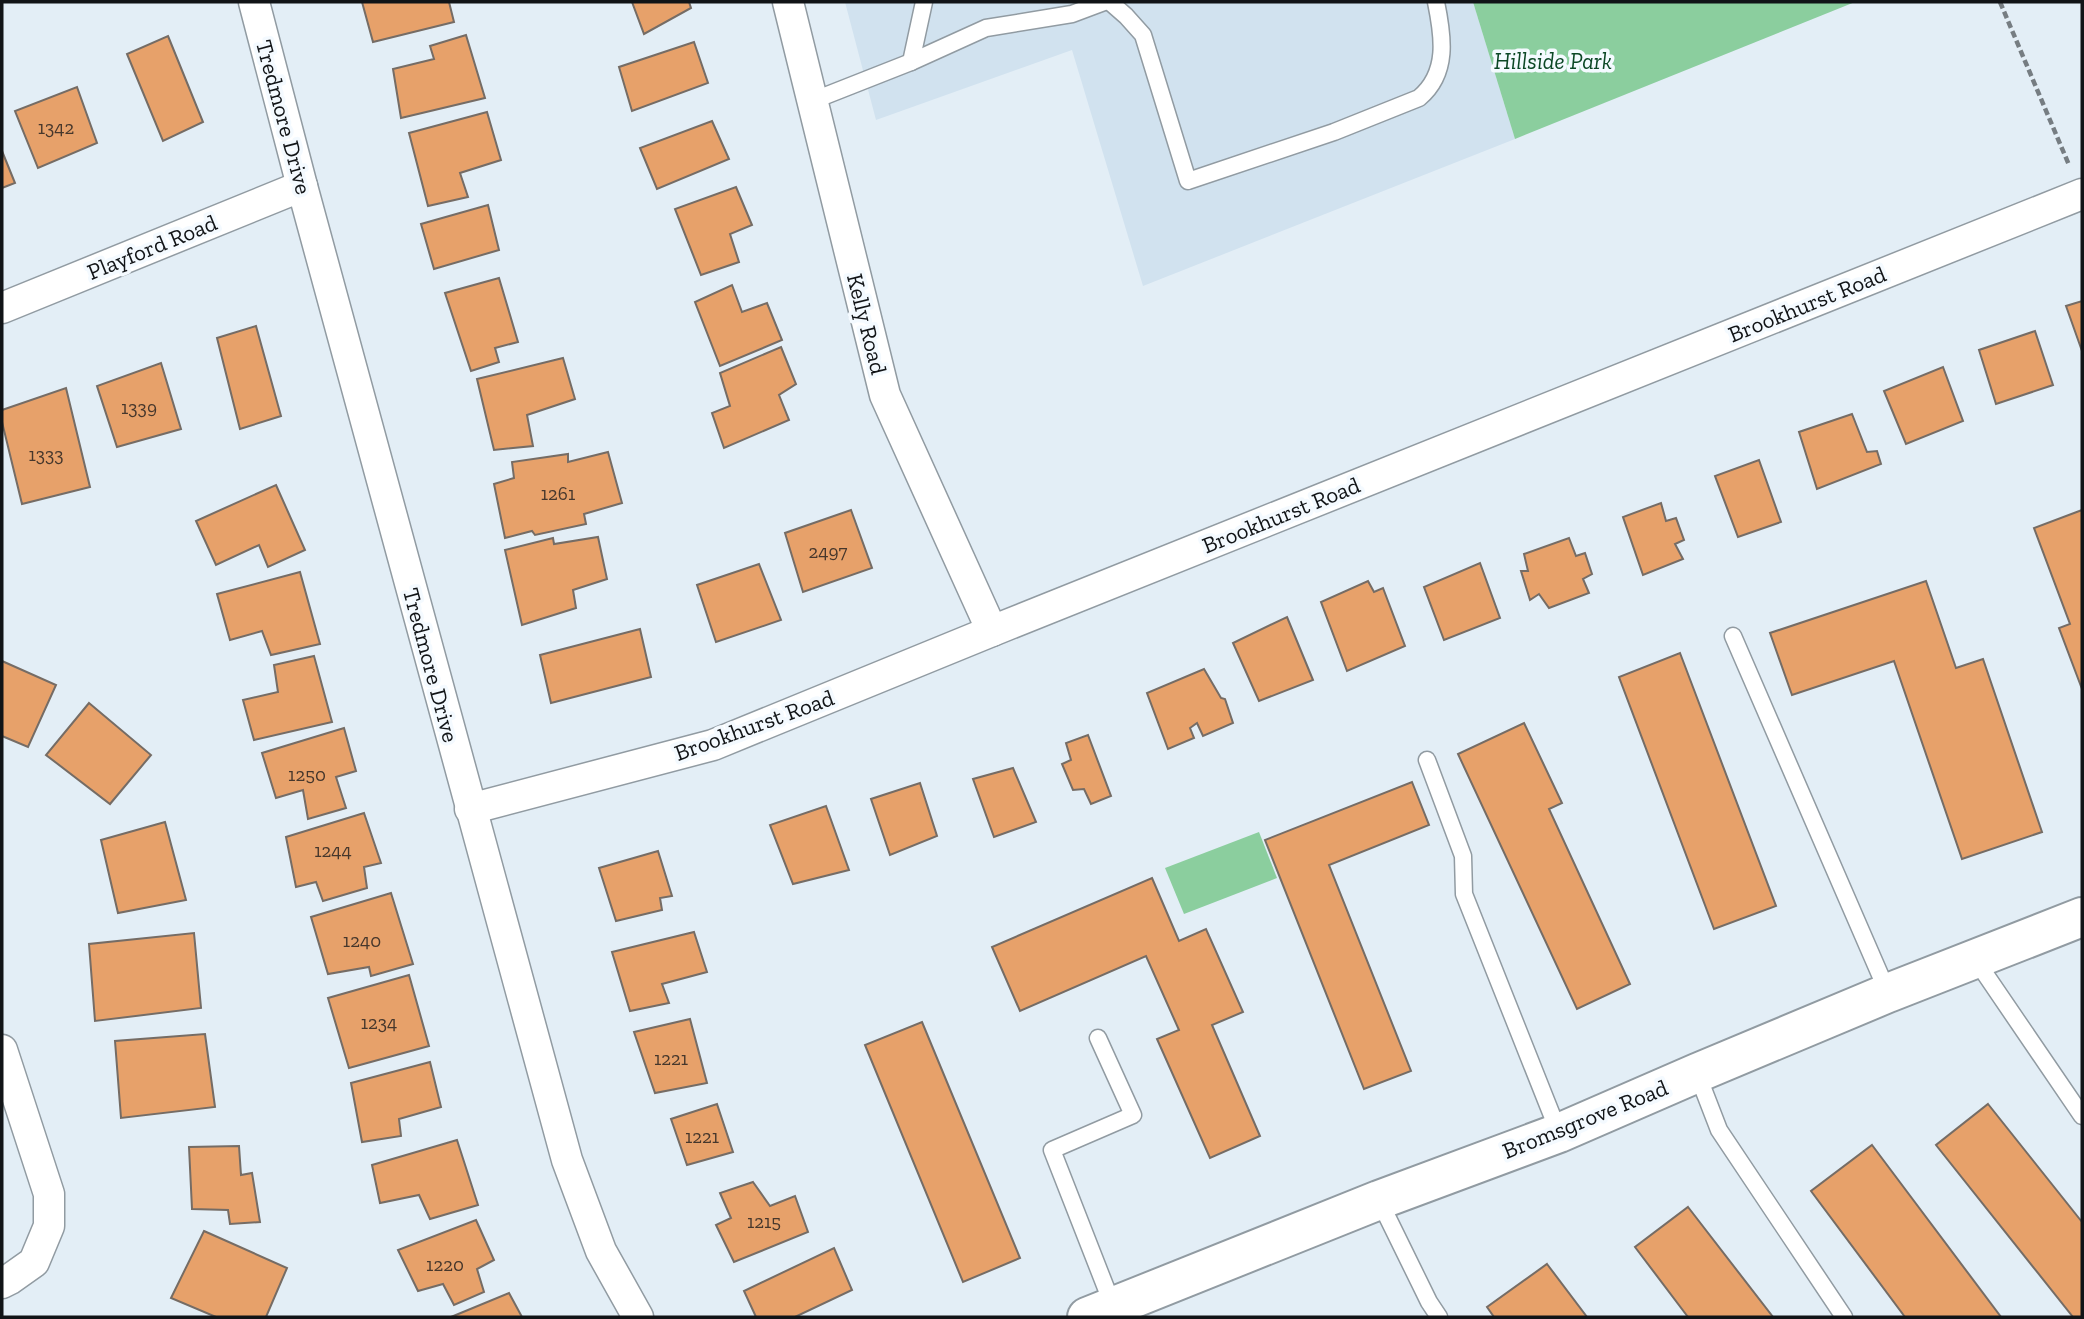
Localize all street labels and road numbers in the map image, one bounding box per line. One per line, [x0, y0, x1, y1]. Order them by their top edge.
street label: Tredmore Drive [250, 37, 318, 197]
street label: Playford Road [83, 208, 221, 286]
street label: Brookhurst Road [1724, 259, 1890, 348]
street label: Kelly Road [841, 271, 893, 378]
street label: Brookhurst Road [1198, 470, 1364, 559]
street label: Tredmore Drive [397, 585, 465, 745]
street label: Brookhurst Road [670, 683, 838, 767]
street label: Bromsgrove Road [1498, 1073, 1672, 1165]

